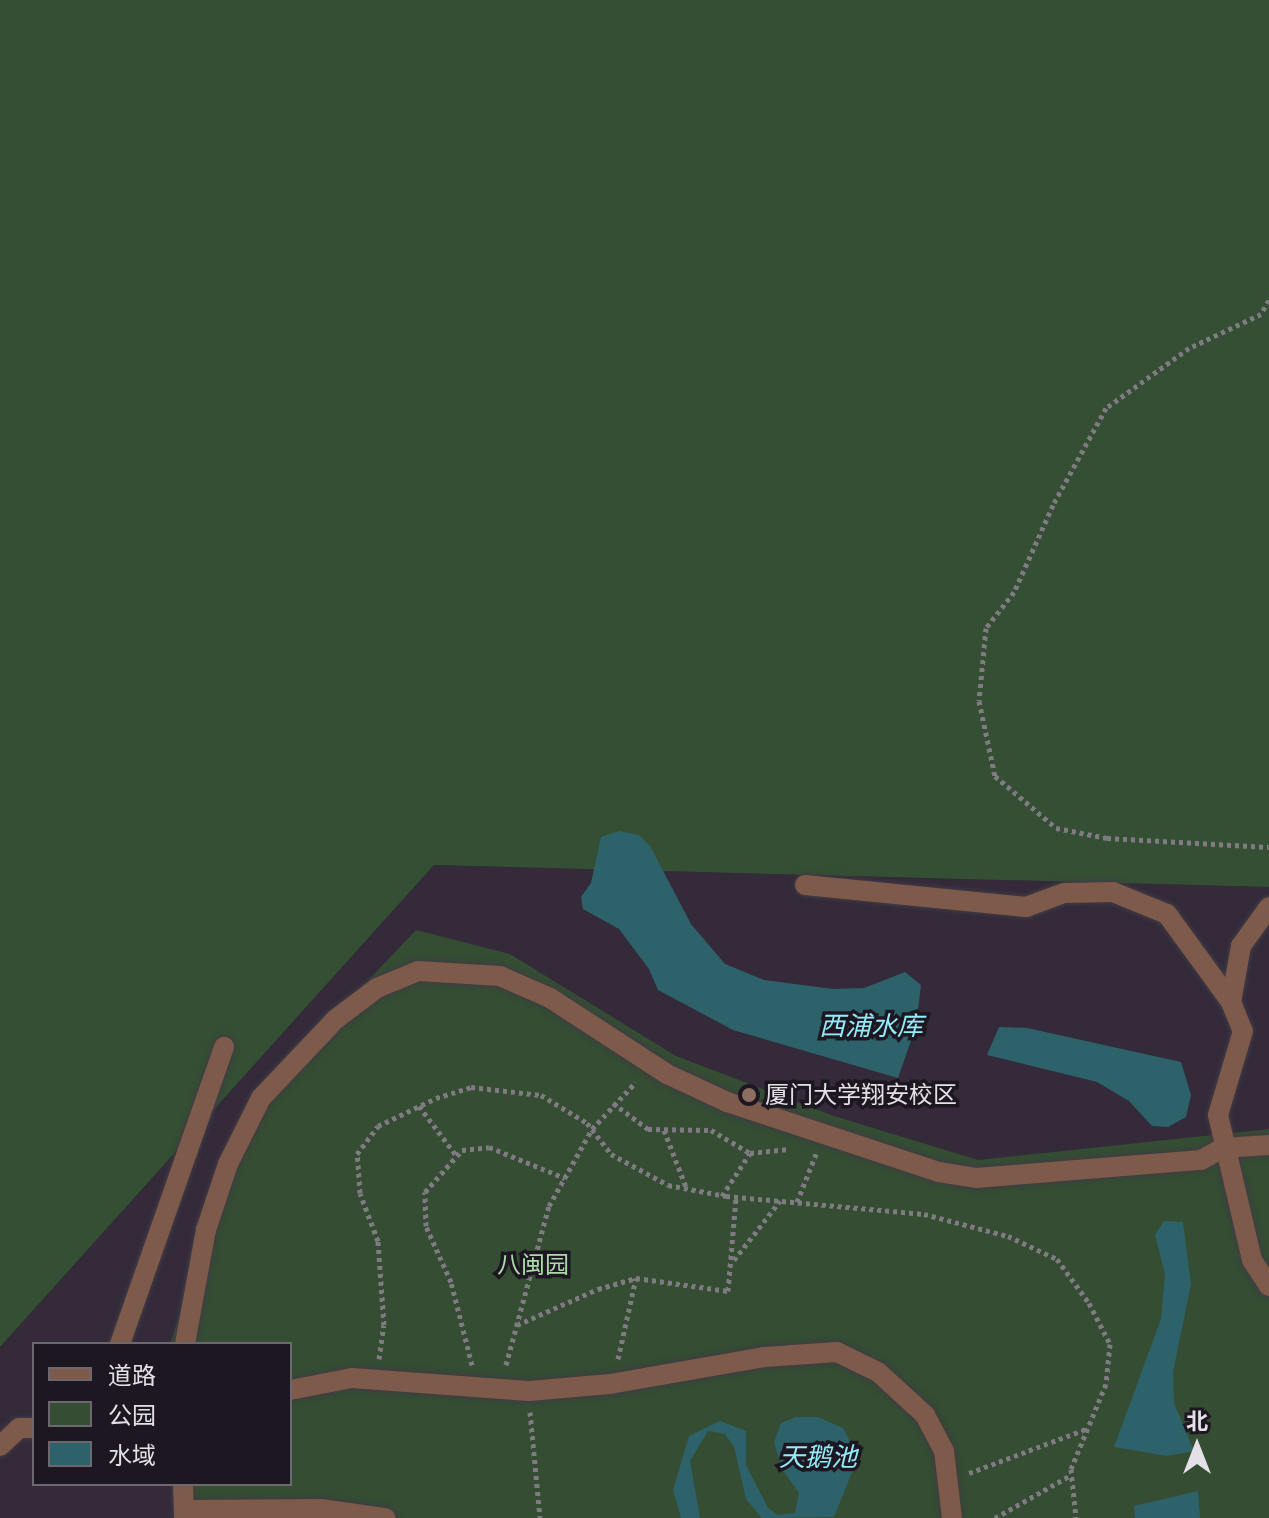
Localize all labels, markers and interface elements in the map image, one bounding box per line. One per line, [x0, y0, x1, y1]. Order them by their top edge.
water label: 西浦水库 [819, 1011, 923, 1043]
place label: 厦门大学翔安校区 [765, 1081, 957, 1109]
marker: 厦门大学翔安校区 [740, 1086, 758, 1104]
park label: 八闽园 [497, 1251, 569, 1279]
legend [32, 1342, 292, 1486]
text: 道路 [108, 1359, 156, 1392]
text: 公园 [108, 1399, 156, 1432]
north arrow [1157, 1406, 1237, 1486]
text: 北 [1186, 1406, 1208, 1437]
text: 水域 [108, 1439, 156, 1472]
water label: 天鹅池 [779, 1442, 857, 1474]

